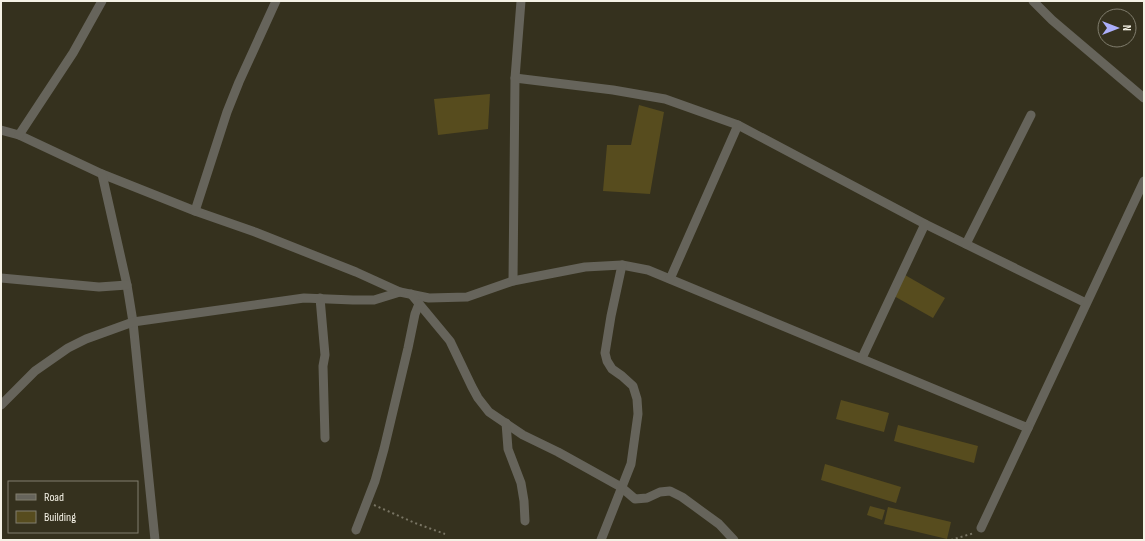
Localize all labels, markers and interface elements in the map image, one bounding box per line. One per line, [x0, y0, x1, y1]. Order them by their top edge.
north arrow [1097, 8, 1137, 48]
text: N [1120, 25, 1133, 31]
legend [8, 481, 138, 533]
text: Road [44, 490, 64, 505]
text: Building [44, 510, 76, 525]

